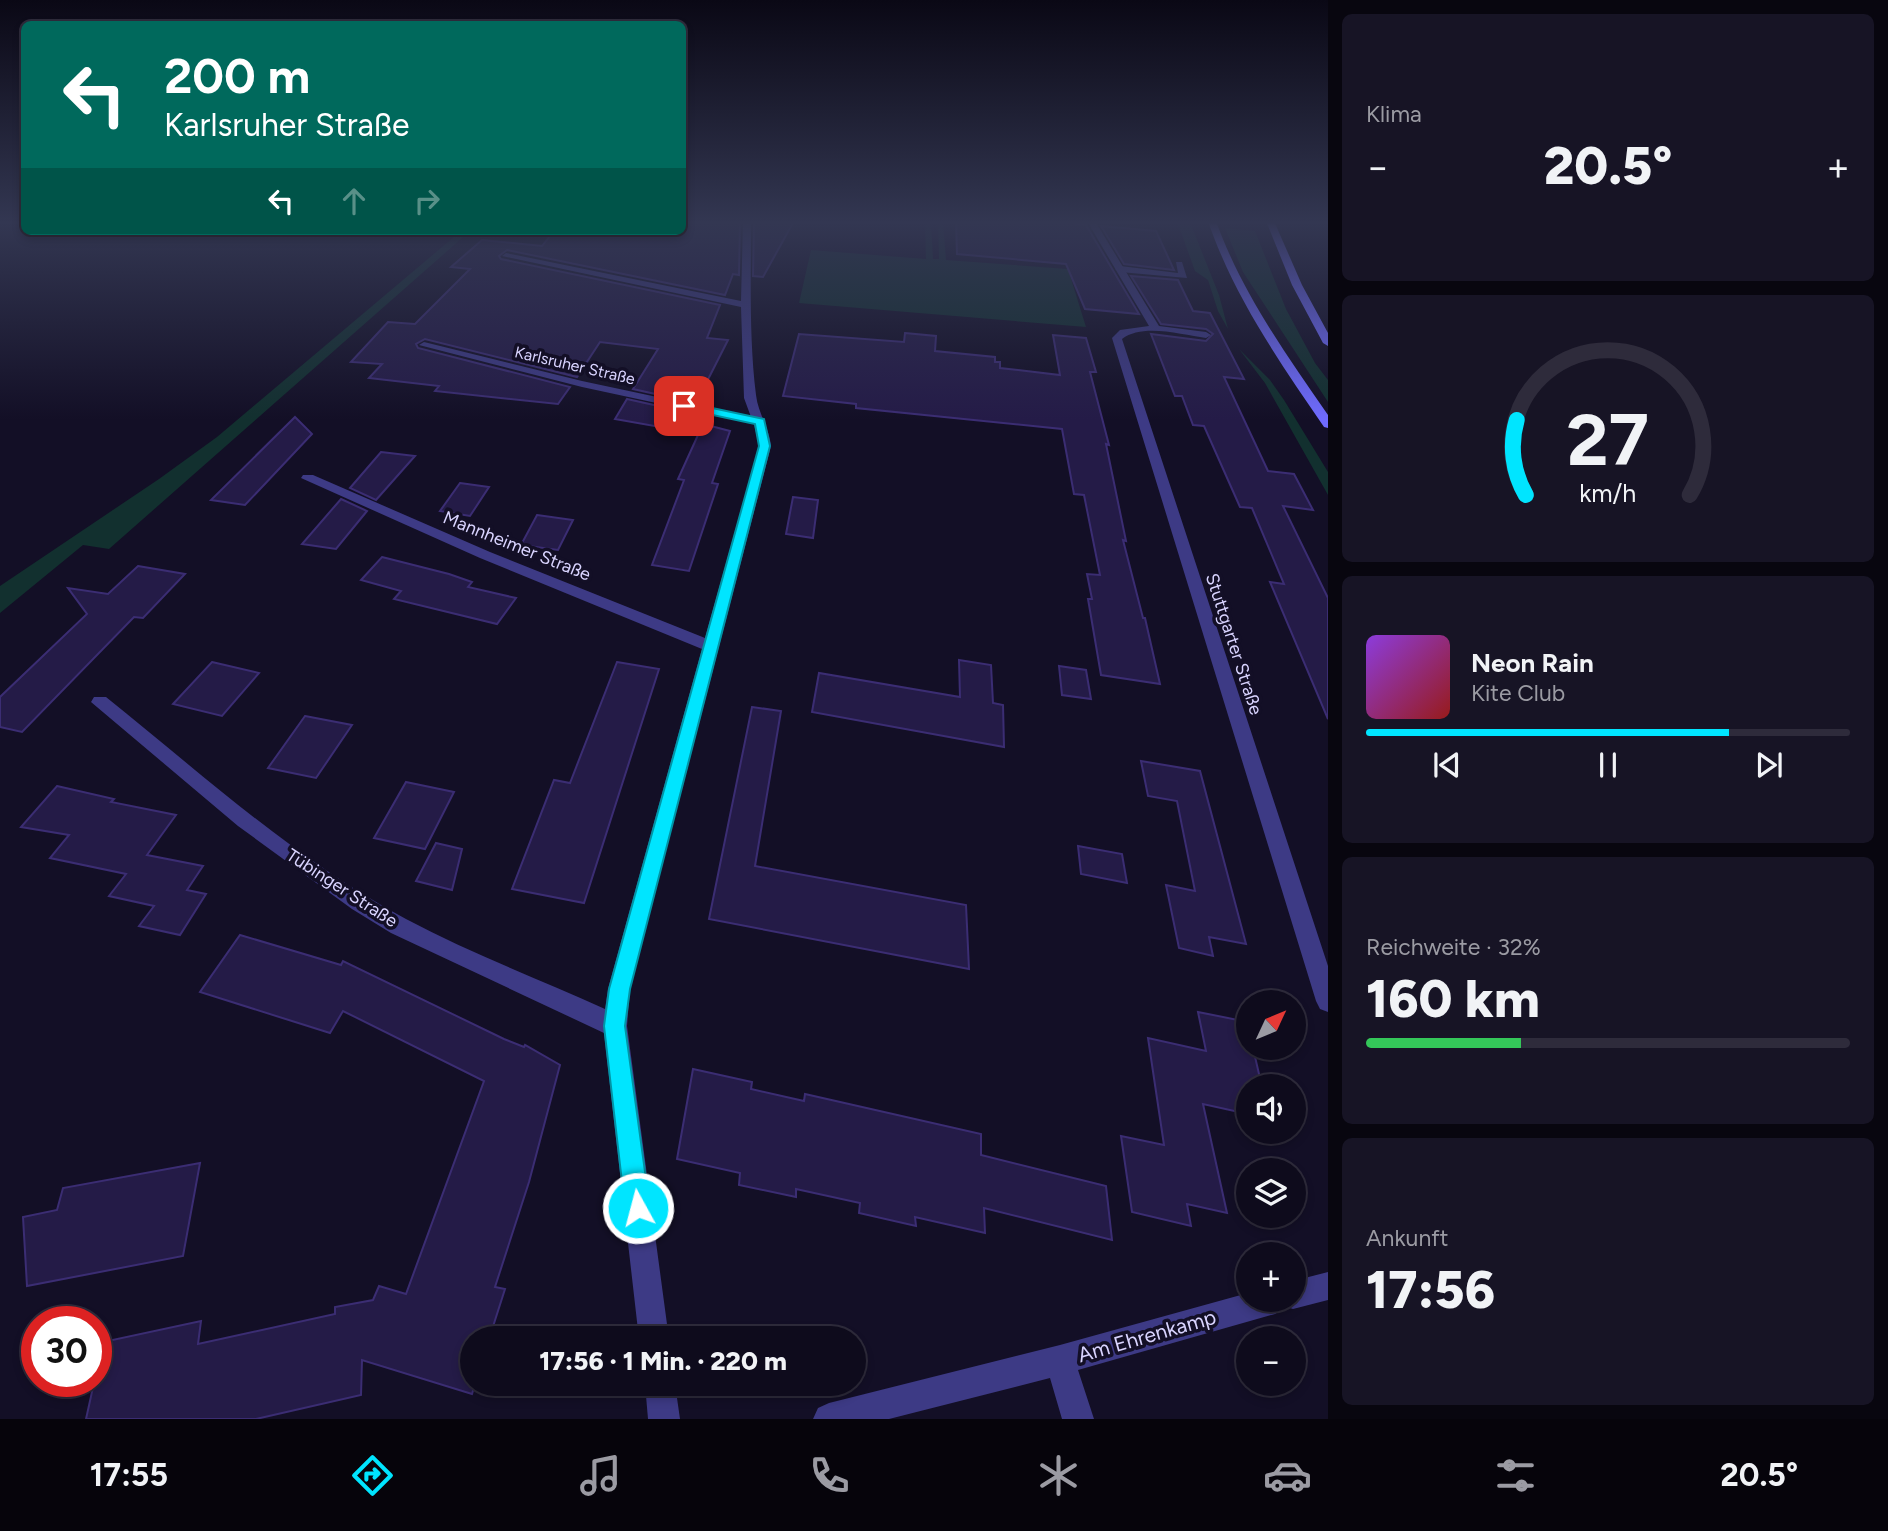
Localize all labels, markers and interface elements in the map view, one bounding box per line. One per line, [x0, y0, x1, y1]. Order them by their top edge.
text: 200 m [164, 46, 310, 105]
icon: left [49, 49, 140, 140]
text: Klima [1366, 100, 1422, 128]
text: Karlsruher Straße [164, 106, 409, 144]
text: 20.5° [1544, 135, 1672, 197]
text: − [1366, 144, 1390, 190]
text: + [1826, 144, 1850, 190]
icon: left [262, 182, 300, 220]
icon: ahead [335, 182, 373, 220]
icon: right [408, 182, 446, 220]
street label: Karlsruher Straße [513, 342, 637, 389]
pin [654, 376, 714, 436]
icon: arrive [665, 387, 703, 425]
text: 27 [1567, 396, 1649, 483]
text: km/h [1579, 477, 1637, 507]
street label: Mannheimer Straße [440, 506, 594, 586]
street label: Stuttgarter Straße [1201, 570, 1267, 718]
text: Neon Rain [1471, 647, 1594, 679]
text: Kite Club [1471, 679, 1565, 707]
icon: previous [1428, 746, 1466, 784]
icon: pause [1589, 746, 1627, 784]
icon: next [1750, 746, 1788, 784]
street label: Tübinger Straße [282, 844, 402, 932]
text: Reichweite · 32% [1366, 933, 1541, 961]
text: 160 km [1366, 968, 1540, 1030]
north arrow [1236, 990, 1306, 1060]
map controls [1236, 990, 1306, 1396]
button: sound [1236, 1074, 1306, 1144]
button: layers [1236, 1158, 1306, 1228]
position arrow [601, 1171, 675, 1245]
text: Ankunft [1366, 1224, 1448, 1252]
button: + [1236, 1242, 1306, 1312]
text: 17:56 [1366, 1259, 1495, 1321]
street label: Am Ehrenkamp [1075, 1304, 1219, 1367]
speed limit sign: 30 [21, 1306, 112, 1397]
button: − [1236, 1326, 1306, 1396]
text: 17:56 · 1 Min. · 220 m [539, 1345, 787, 1377]
icon: directions [348, 1451, 397, 1500]
icon: music [576, 1451, 625, 1500]
icon: phone [805, 1451, 854, 1500]
icon: climate [1034, 1451, 1083, 1500]
icon: car [1263, 1451, 1312, 1500]
icon: filters [1491, 1451, 1540, 1500]
text: 17:55 [90, 1456, 168, 1494]
text: 20.5° [1720, 1456, 1798, 1494]

